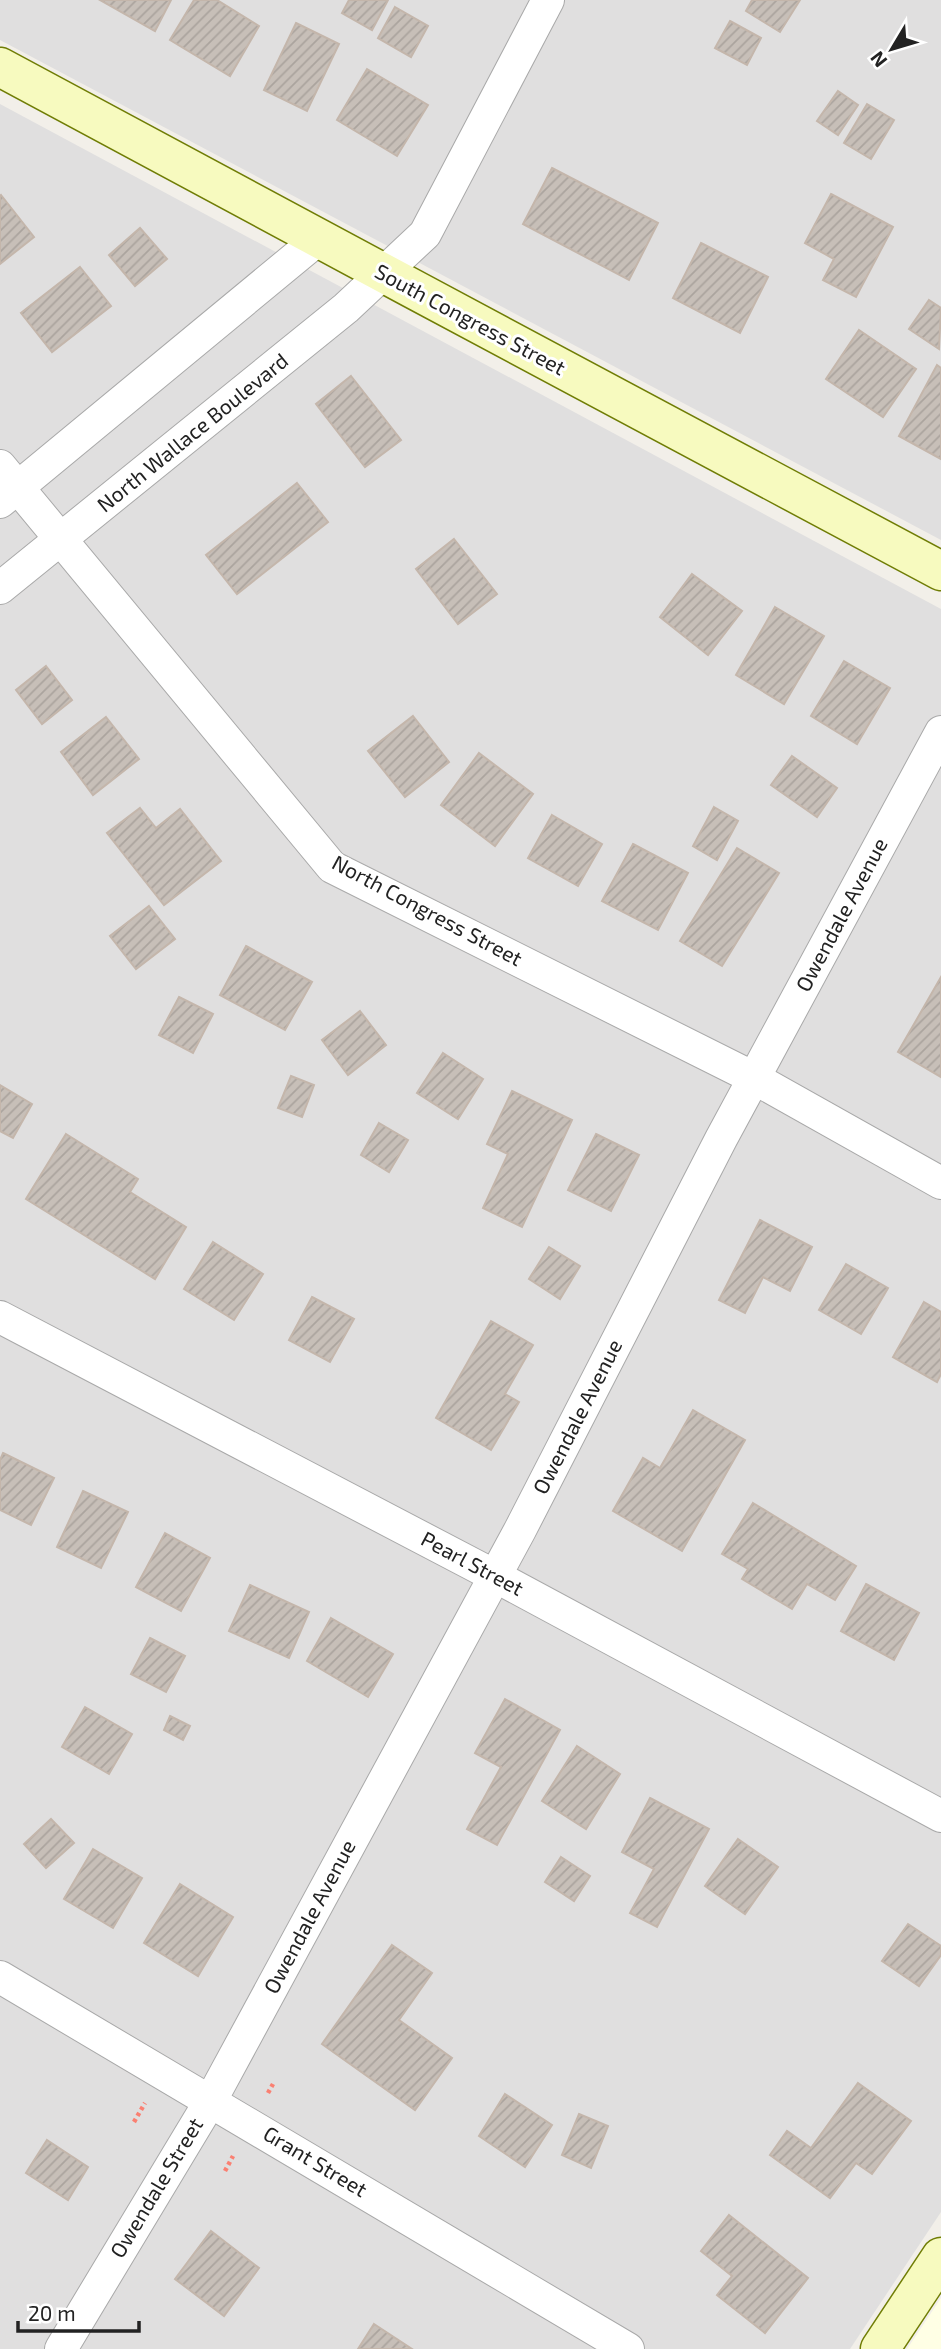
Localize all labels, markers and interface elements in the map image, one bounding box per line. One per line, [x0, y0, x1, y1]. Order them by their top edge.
north arrow [857, 14, 927, 84]
text: N [865, 47, 891, 72]
street label: South Congress Street [371, 258, 570, 380]
street label: North Wallace Boulevard [92, 347, 292, 516]
street label: Owendale Avenue [790, 833, 892, 995]
street label: North Congress Street [328, 849, 527, 970]
street label: Owendale Avenue [527, 1335, 626, 1498]
street label: Pearl Street [417, 1525, 528, 1600]
street label: Owendale Avenue [258, 1835, 360, 1997]
street label: Owendale Street [104, 2113, 207, 2262]
street label: Grant Street [259, 2120, 372, 2201]
scale bar [18, 2290, 138, 2334]
text: 20 m [28, 2300, 76, 2325]

